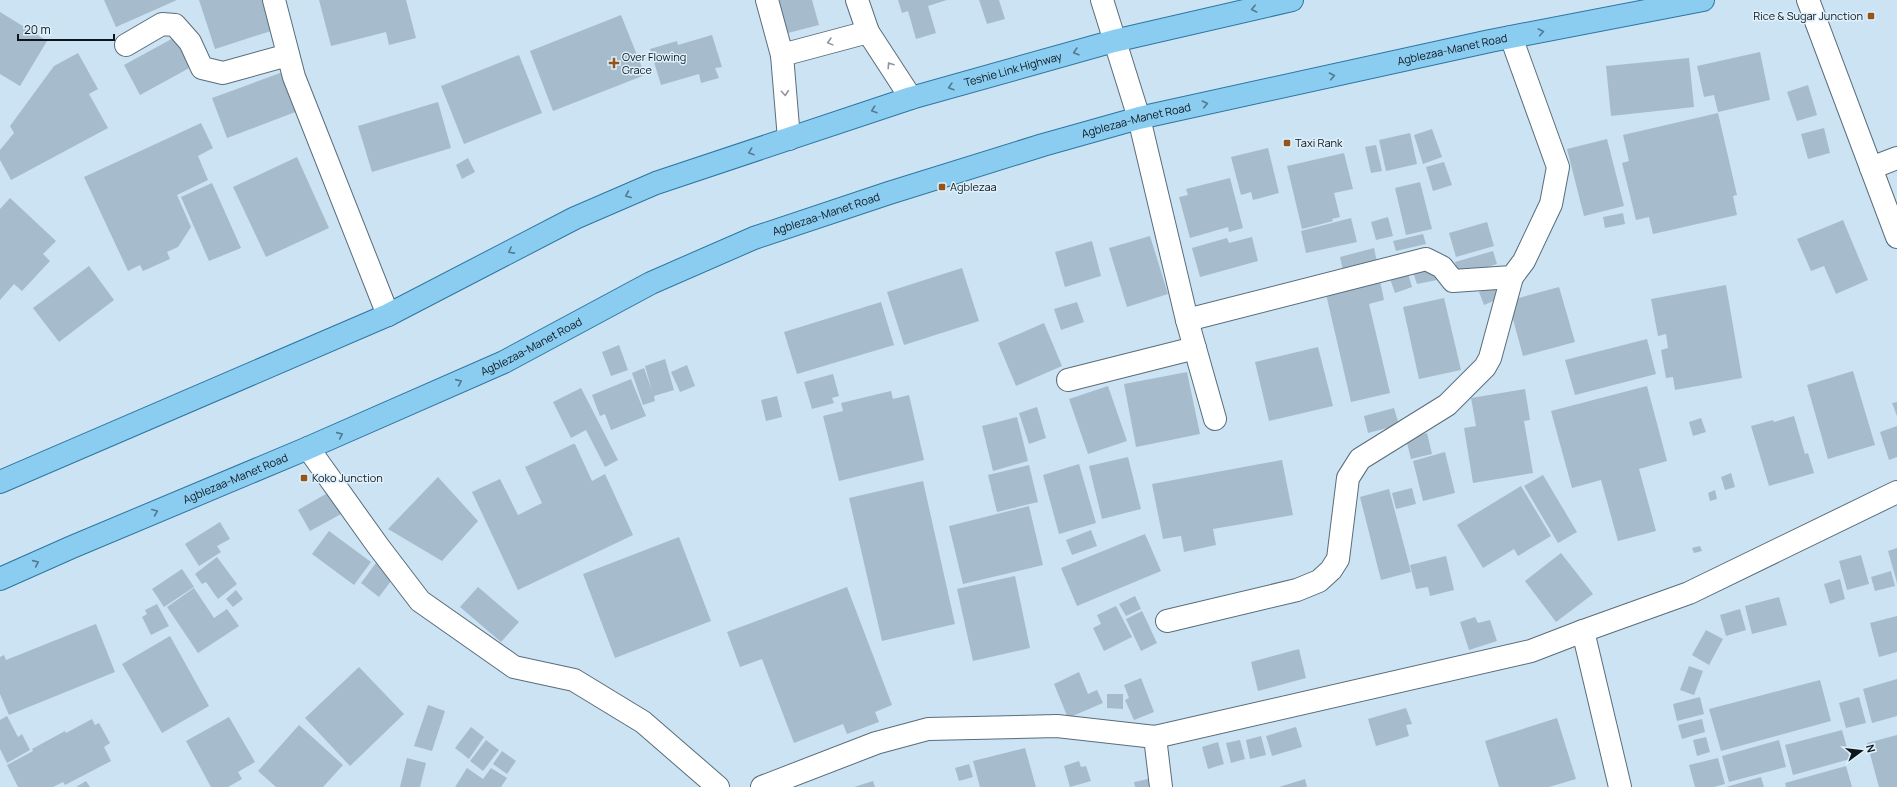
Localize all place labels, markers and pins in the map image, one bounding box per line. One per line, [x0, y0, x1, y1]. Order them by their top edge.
place label: Rice & Sugar Junction [1753, 8, 1863, 23]
marker: Rice & Sugar Junction [1866, 11, 1876, 21]
place label: Over Flowing Grace [622, 49, 686, 77]
marker: Over Flowing Grace [609, 58, 619, 68]
place label: Taxi Rank [1295, 135, 1343, 150]
marker: Taxi Rank [1282, 138, 1292, 148]
place label: Agblezaa [950, 179, 997, 194]
marker: Agblezaa [937, 182, 947, 192]
place label: Koko Junction [312, 470, 383, 485]
marker: Koko Junction [299, 473, 309, 483]

